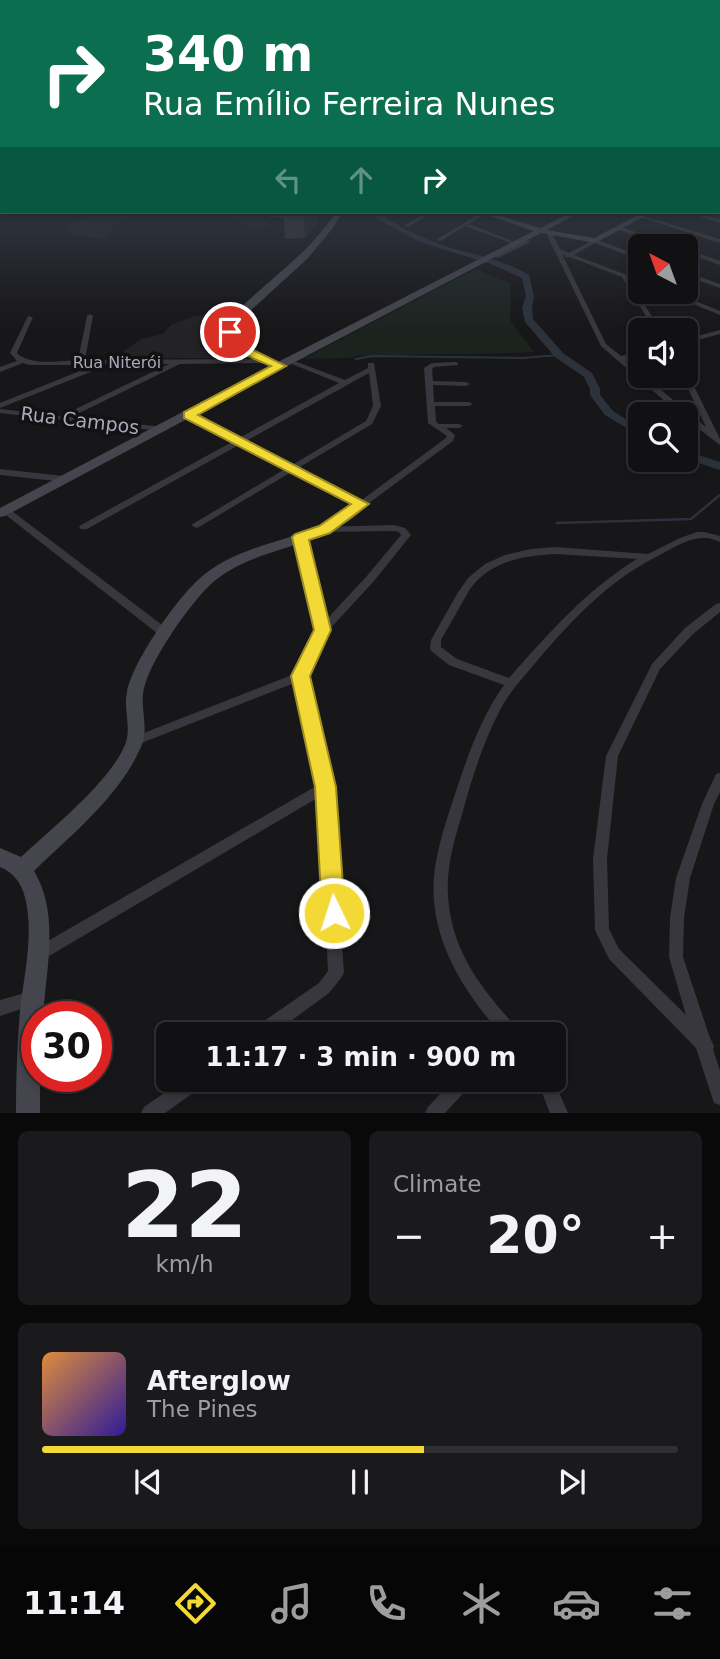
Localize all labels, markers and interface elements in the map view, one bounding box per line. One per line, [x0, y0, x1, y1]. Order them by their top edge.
text: 340 m [143, 26, 313, 83]
icon: right [28, 28, 119, 119]
text: Rua Emílio Ferreira Nunes [143, 85, 555, 123]
icon: left [269, 161, 307, 199]
icon: ahead [342, 161, 380, 199]
icon: right [415, 161, 453, 199]
north arrow [628, 234, 698, 304]
map controls [628, 234, 698, 472]
pin [200, 302, 260, 362]
icon: arrive [211, 313, 249, 351]
button: sound [628, 318, 698, 388]
street label: Rua Niterói [73, 353, 161, 372]
street label: Rua Campos [20, 402, 140, 438]
button: search [628, 402, 698, 472]
position arrow [297, 876, 371, 950]
speed limit sign: 30 [21, 1001, 112, 1092]
text: 11:17 · 3 min · 900 m [206, 1042, 516, 1072]
text: 22 [121, 1153, 248, 1258]
text: Climate [393, 1171, 482, 1197]
text: 20° [486, 1205, 585, 1265]
text: − [393, 1214, 425, 1258]
text: + [646, 1214, 678, 1258]
text: km/h [155, 1251, 214, 1277]
text: Afterglow [147, 1366, 291, 1396]
text: The Pines [147, 1396, 258, 1422]
icon: previous [129, 1463, 167, 1501]
icon: pause [341, 1463, 379, 1501]
icon: next [553, 1463, 591, 1501]
icon: directions [171, 1579, 220, 1628]
icon: music [267, 1579, 316, 1628]
icon: phone [362, 1579, 411, 1628]
icon: climate [457, 1579, 506, 1628]
icon: car [552, 1579, 601, 1628]
icon: filters [648, 1579, 697, 1628]
text: 11:14 [23, 1584, 125, 1622]

